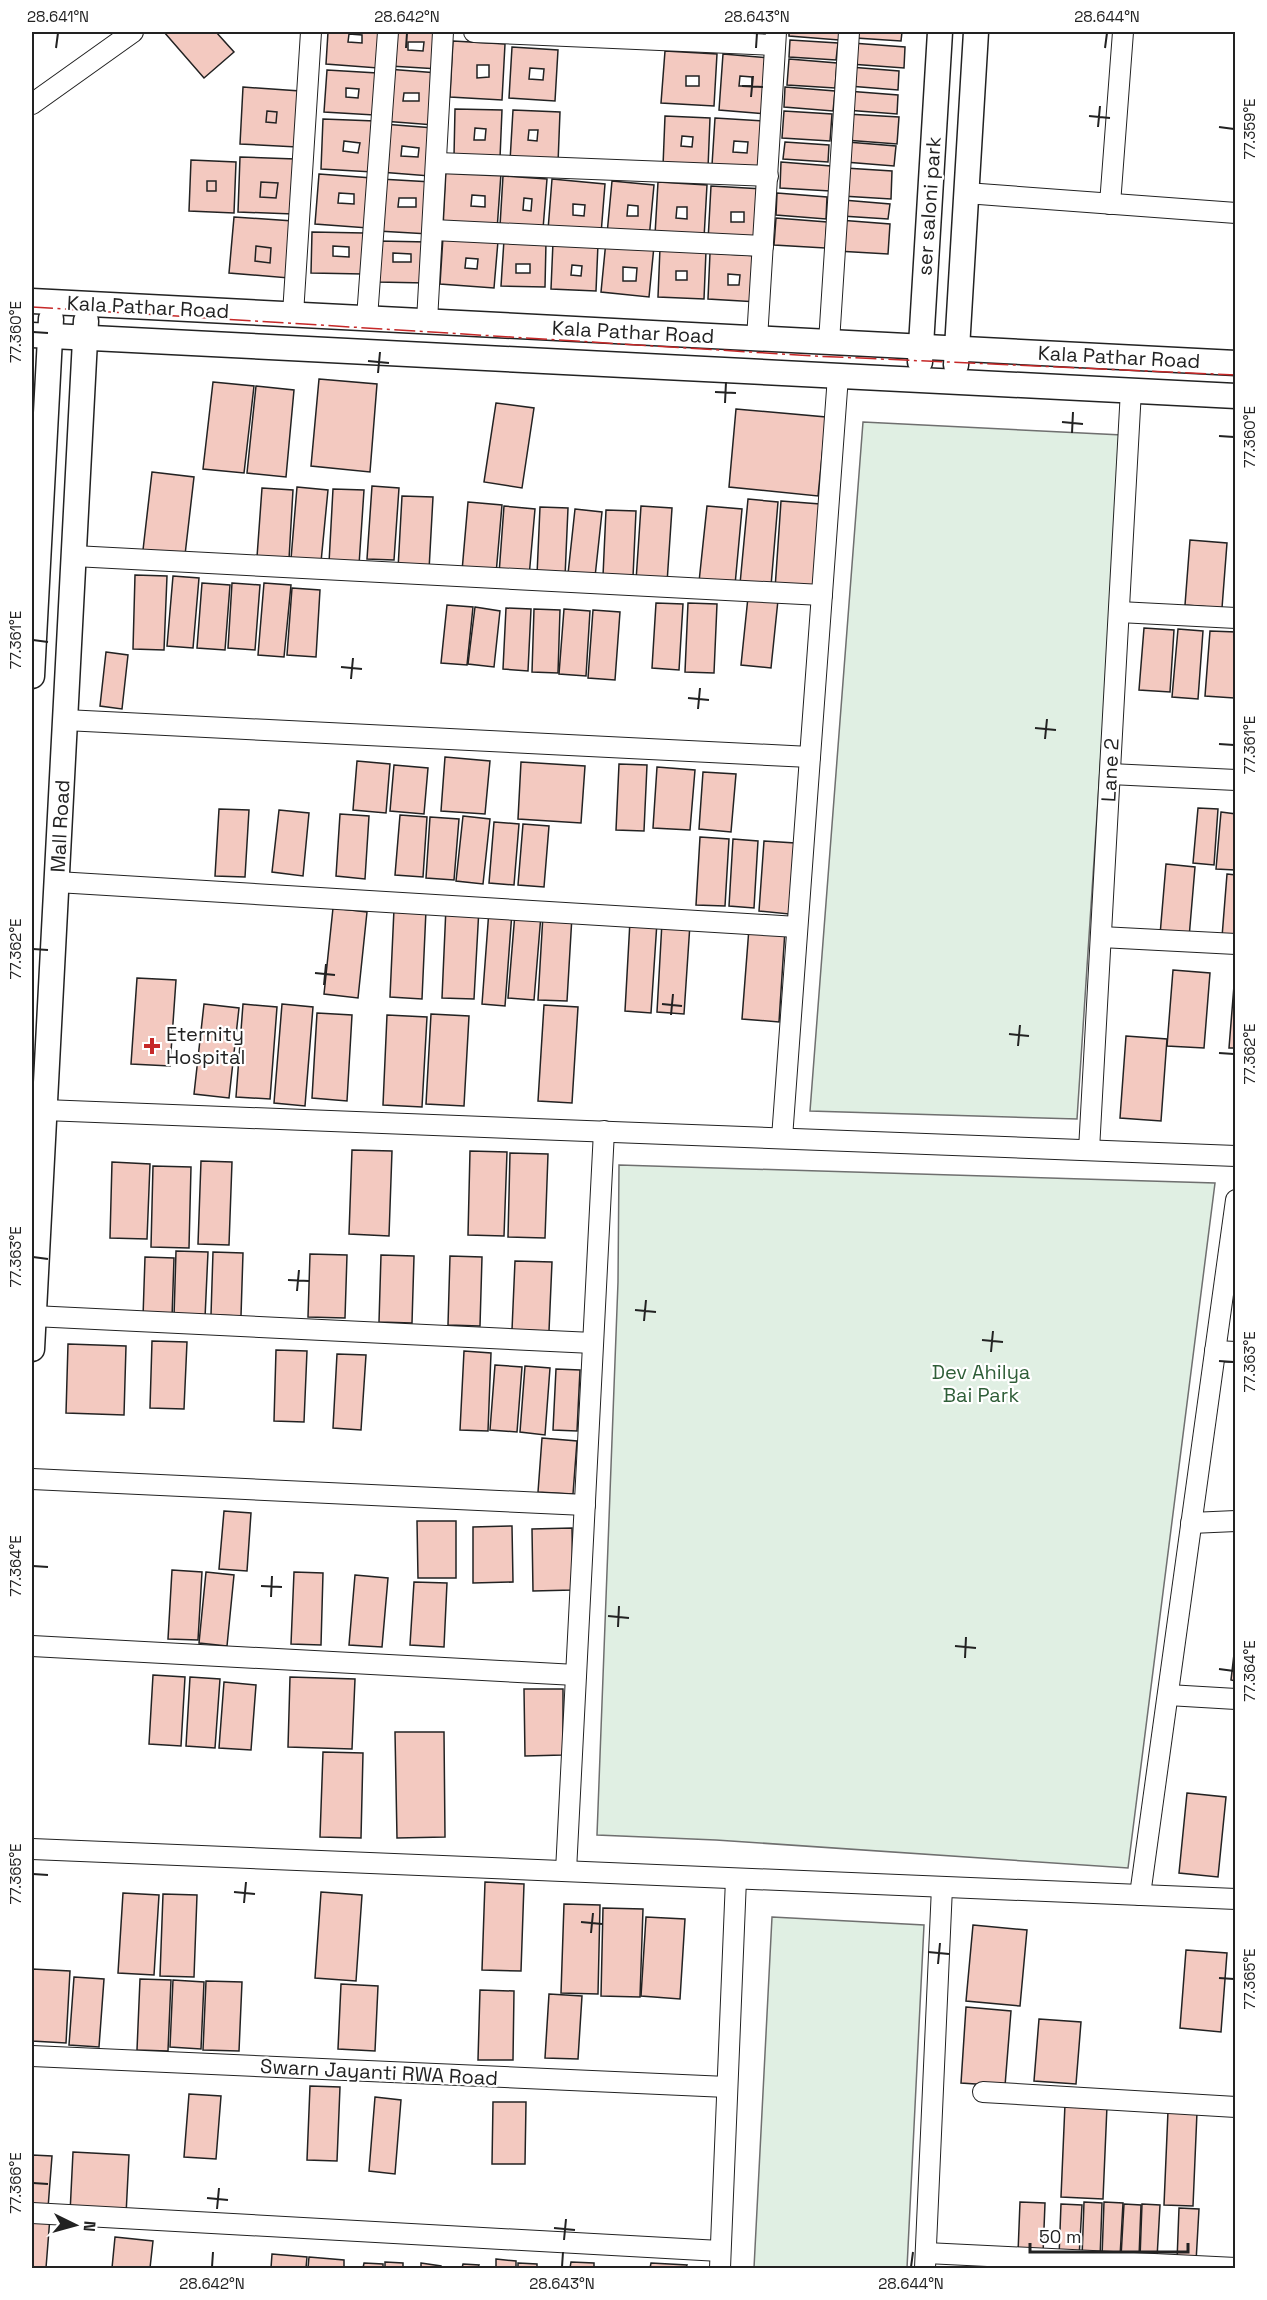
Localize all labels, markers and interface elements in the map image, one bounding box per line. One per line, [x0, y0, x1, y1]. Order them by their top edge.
text: 28.641°N [27, 7, 89, 26]
text: 28.642°N [374, 7, 440, 26]
text: 28.643°N [724, 7, 790, 26]
text: 28.644°N [1074, 7, 1140, 26]
text: 77.359°E [1240, 98, 1259, 160]
street label: ser saloni park [911, 135, 947, 276]
street label: Kala Pathar Road [66, 290, 230, 324]
text: 77.360°E [6, 301, 25, 363]
street label: Kala Pathar Road [551, 315, 715, 349]
street label: Kala Pathar Road [1037, 340, 1201, 374]
text: 77.360°E [1240, 406, 1259, 468]
text: 77.361°E [6, 611, 25, 669]
text: 77.361°E [1240, 716, 1259, 774]
street label: Lane 2 [1095, 737, 1125, 803]
street label: Mall Road [45, 779, 75, 873]
text: 77.362°E [6, 918, 25, 980]
place label: Eternity Hospital [166, 1021, 245, 1070]
text: 77.362°E [1240, 1023, 1259, 1085]
marker: Eternity Hospital [143, 1037, 161, 1055]
text: 77.363°E [6, 1226, 25, 1288]
text: 77.363°E [1240, 1331, 1259, 1393]
park label: Dev Ahilya Bai Park [932, 1359, 1030, 1408]
text: 77.364°E [6, 1535, 25, 1597]
text: 77.364°E [1240, 1640, 1259, 1702]
text: 77.365°E [6, 1843, 25, 1905]
text: 77.365°E [1240, 1948, 1259, 2010]
street label: Swarn Jayanti RWA Road [259, 2053, 499, 2091]
text: 77.366°E [6, 2152, 25, 2214]
north arrow [45, 2195, 105, 2255]
scale bar [1030, 2216, 1188, 2254]
text: N [79, 2220, 100, 2233]
text: 50 m [1039, 2225, 1081, 2248]
text: 28.642°N [179, 2274, 245, 2293]
text: 28.643°N [529, 2274, 595, 2293]
text: 28.644°N [878, 2274, 944, 2293]

